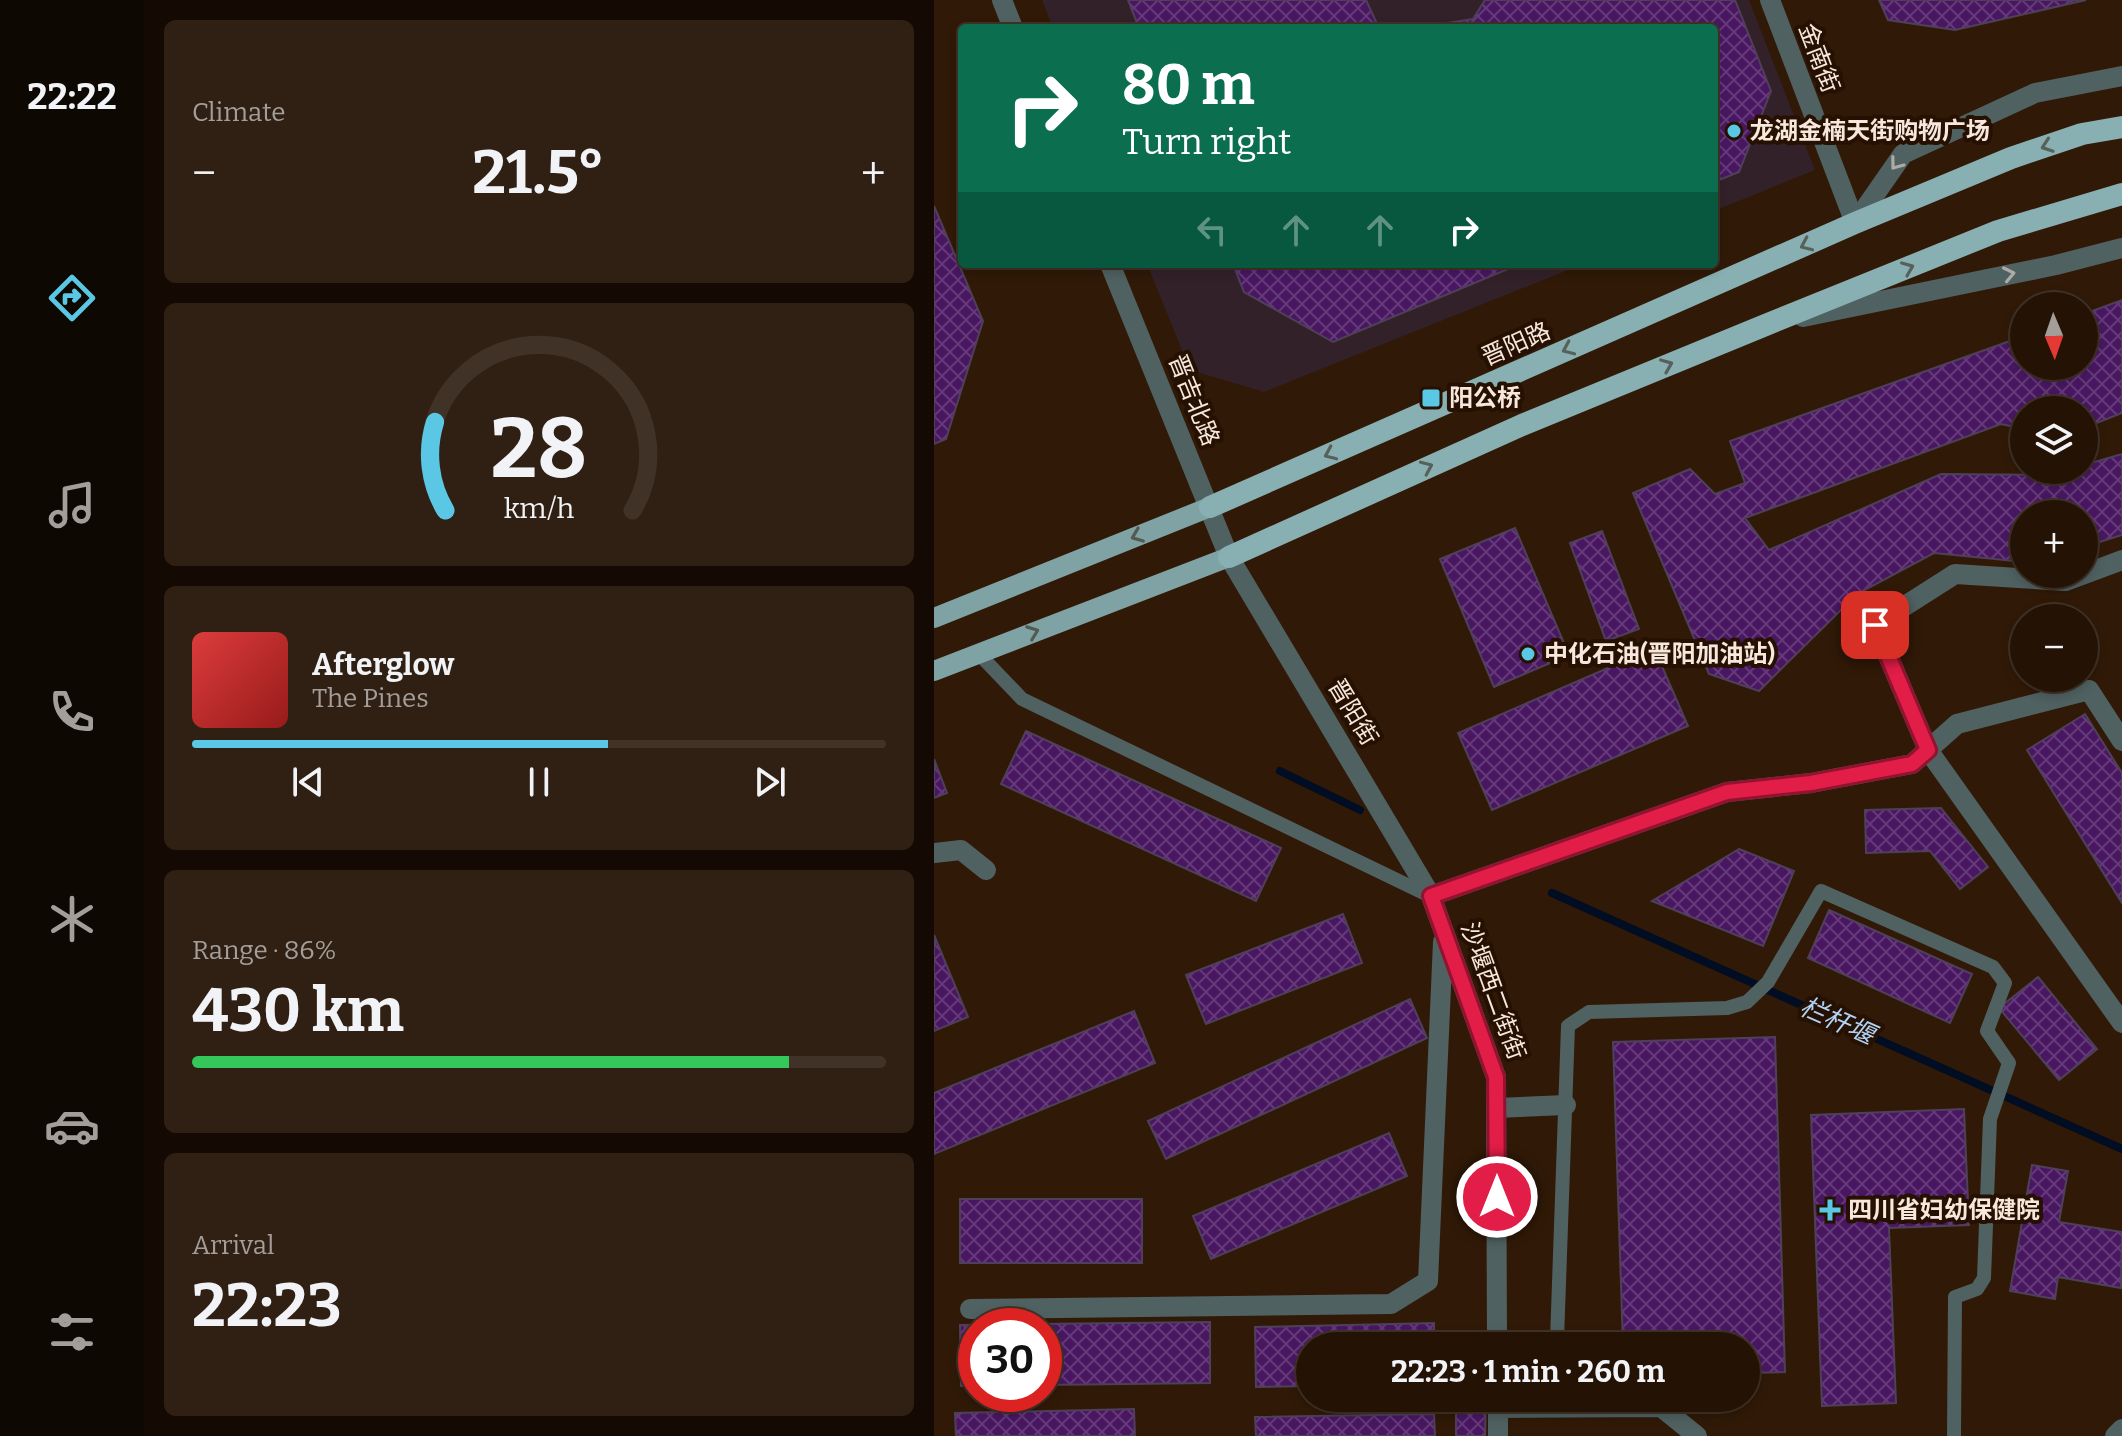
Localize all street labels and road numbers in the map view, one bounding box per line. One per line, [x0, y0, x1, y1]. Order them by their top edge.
street label: 金南街 [1793, 19, 1845, 97]
street label: 晋阳路 [1477, 317, 1555, 371]
street label: 晋吉北路 [1163, 350, 1225, 450]
street label: 晋阳街 [1322, 674, 1384, 750]
street label: 沙堰西二街街 [1455, 919, 1531, 1063]

